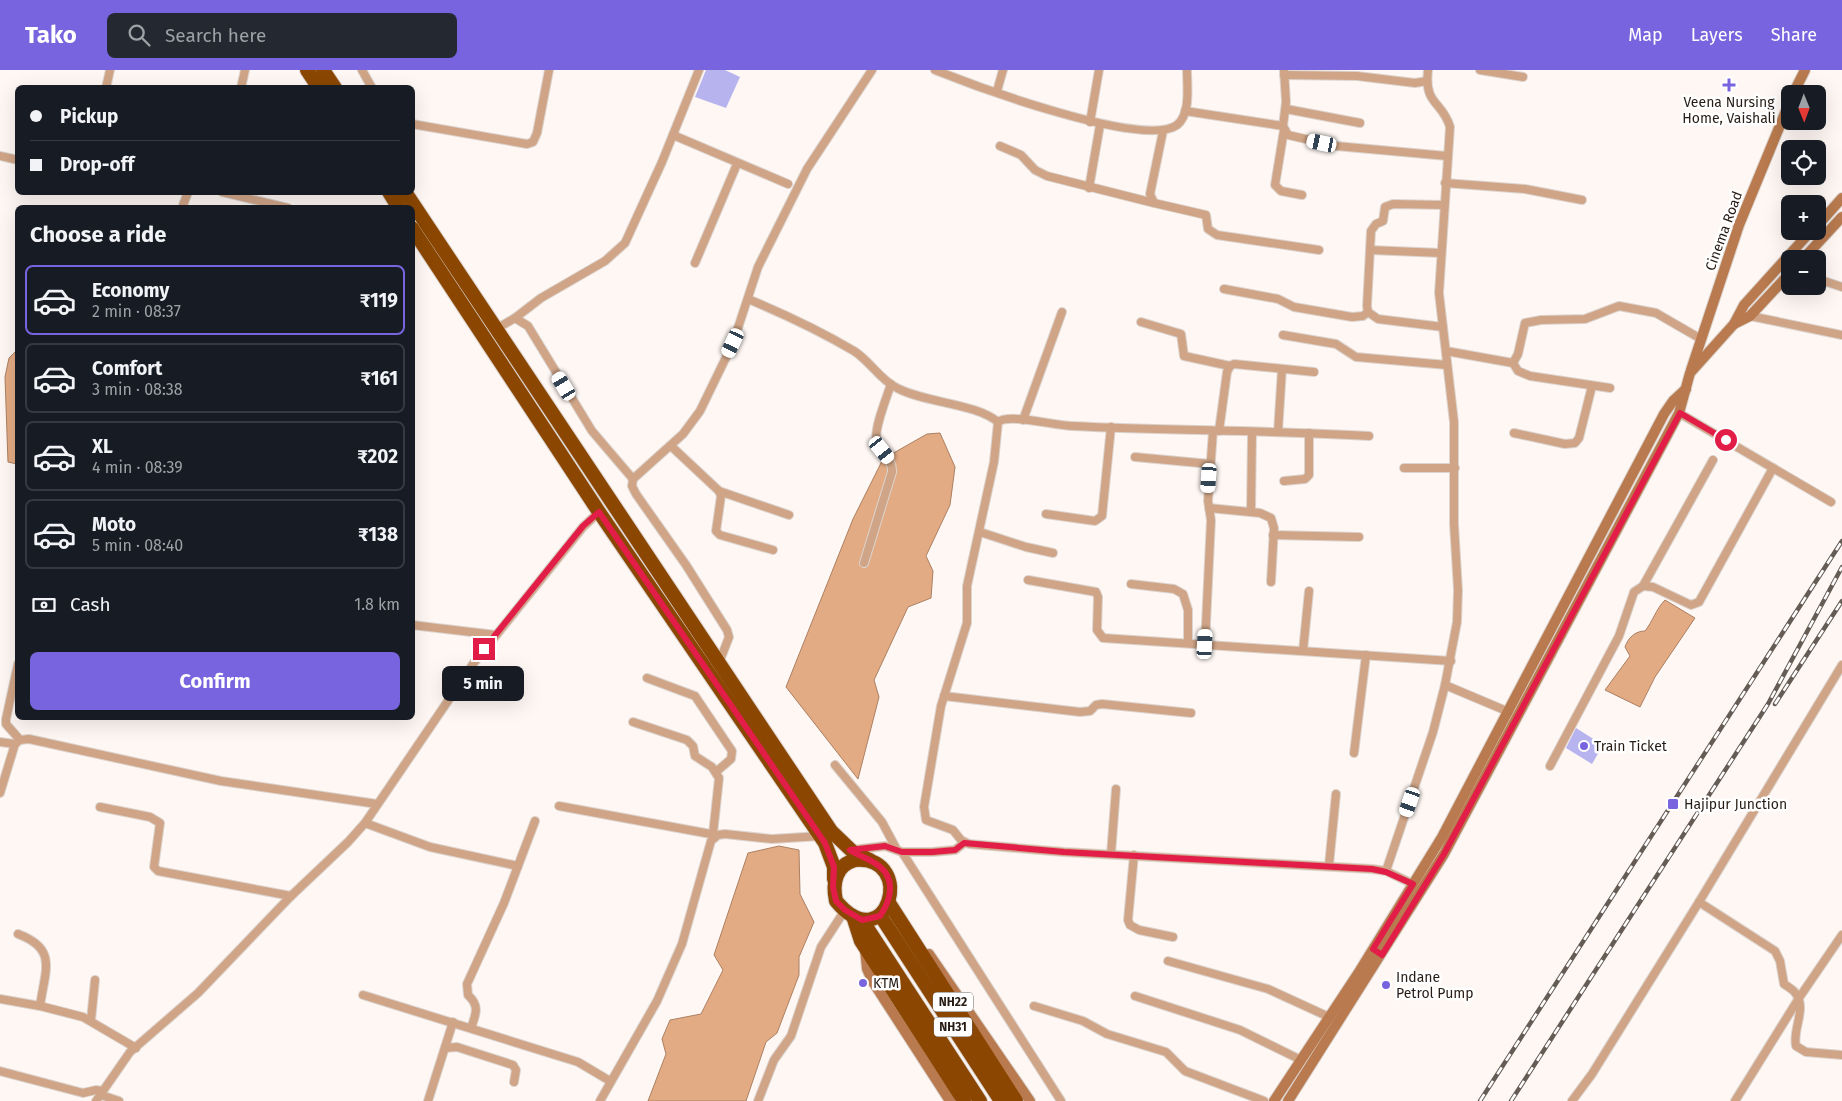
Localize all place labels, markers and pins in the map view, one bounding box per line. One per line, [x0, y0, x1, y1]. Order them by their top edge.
marker: Veena Nursing Home, Vaishali [1722, 78, 1736, 92]
place label: Veena Nursing Home, Vaishali [1682, 94, 1776, 127]
place label: Train Ticket [1594, 738, 1668, 755]
marker: Train Ticket [1578, 740, 1590, 752]
place label: Hajipur Junction [1684, 796, 1787, 813]
marker: Hajipur Junction [1666, 797, 1680, 811]
place label: Indane Petrol Pump [1396, 969, 1474, 1002]
place label: KTM [873, 975, 899, 992]
marker: KTM [857, 977, 869, 989]
marker: Indane Petrol Pump [1380, 979, 1392, 991]

